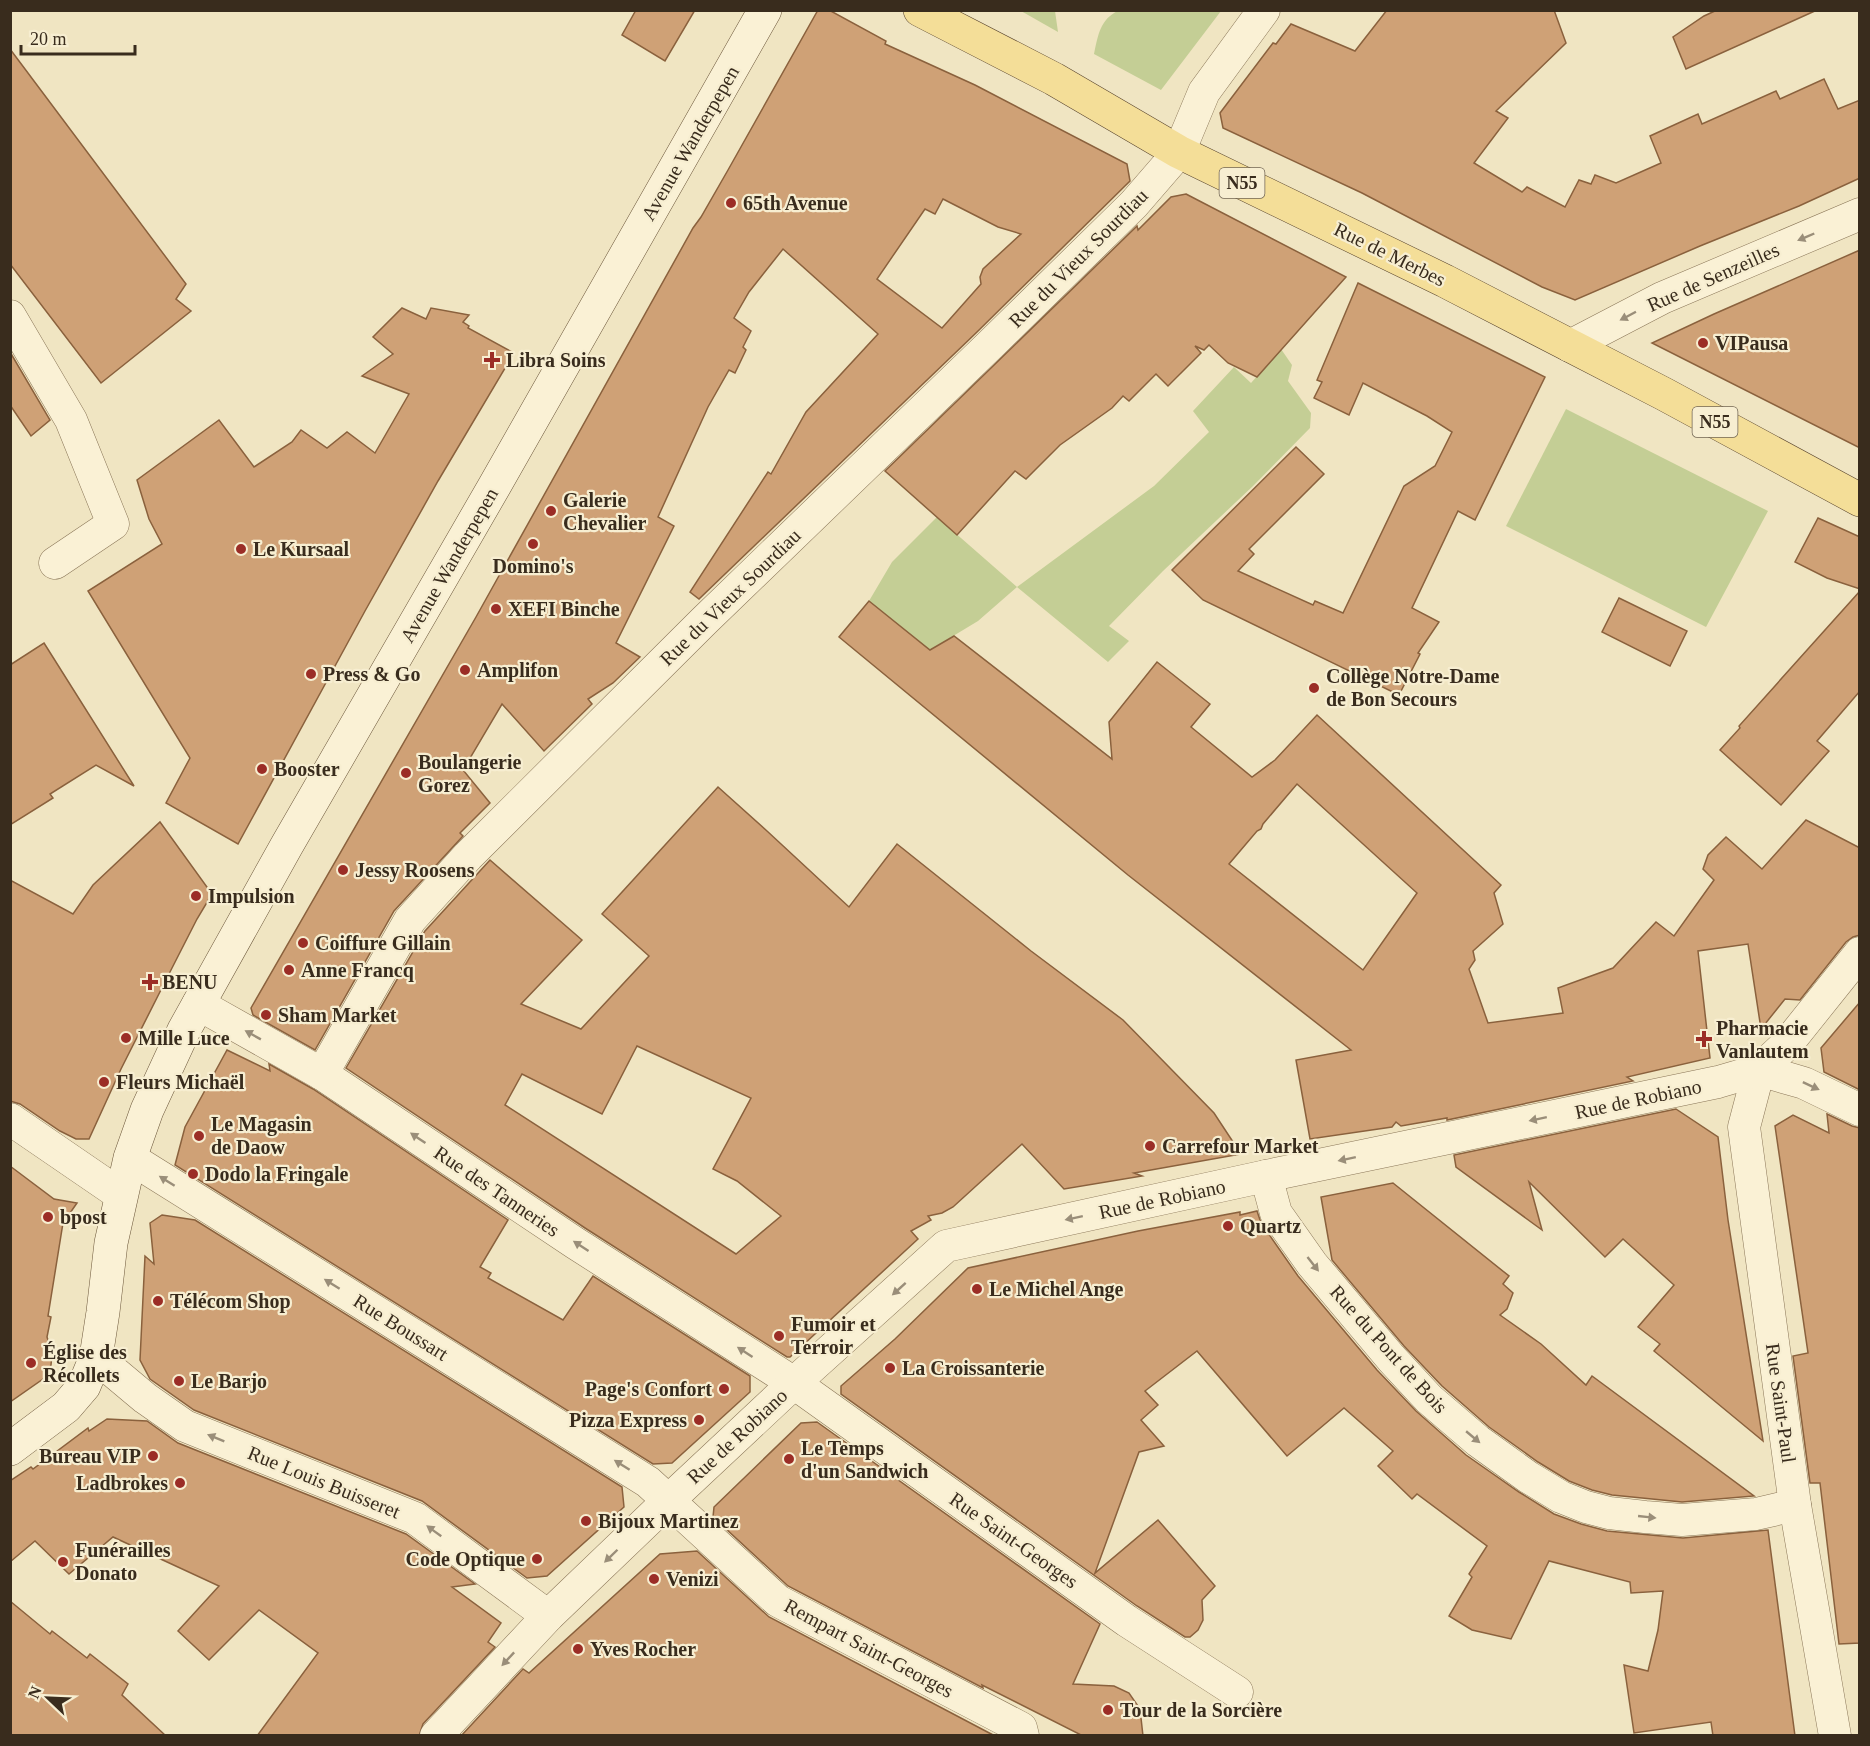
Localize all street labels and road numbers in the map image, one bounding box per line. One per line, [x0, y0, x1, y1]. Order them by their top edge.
street label: Avenue Wanderpepen [637, 62, 744, 225]
road number: N55 [1220, 168, 1264, 198]
street label: Rue du Vieux Sourdiau [1004, 184, 1152, 332]
street label: Rue de Merbes [1331, 218, 1449, 291]
street label: Rue de Senzeilles [1644, 238, 1783, 316]
road number: N55 [1692, 407, 1738, 437]
street label: Avenue Wanderpepen [396, 484, 503, 647]
street label: Rue du Vieux Sourdiau [655, 524, 805, 670]
street label: Rue de Robiano [1573, 1075, 1703, 1123]
street label: Rue des Tanneries [430, 1141, 564, 1241]
street label: Rue de Robiano [1097, 1175, 1227, 1223]
street label: Rue du Pont de Bois [1326, 1281, 1452, 1418]
street label: Rue Boussart [350, 1289, 453, 1365]
street label: Rue Saint-Paul [1762, 1342, 1800, 1465]
street label: Rue de Robiano [682, 1384, 792, 1488]
street label: Rue Louis Buisseret [245, 1441, 404, 1523]
street label: Rue Saint-Georges [945, 1488, 1082, 1593]
street label: Rempart Saint-Georges [780, 1594, 957, 1703]

